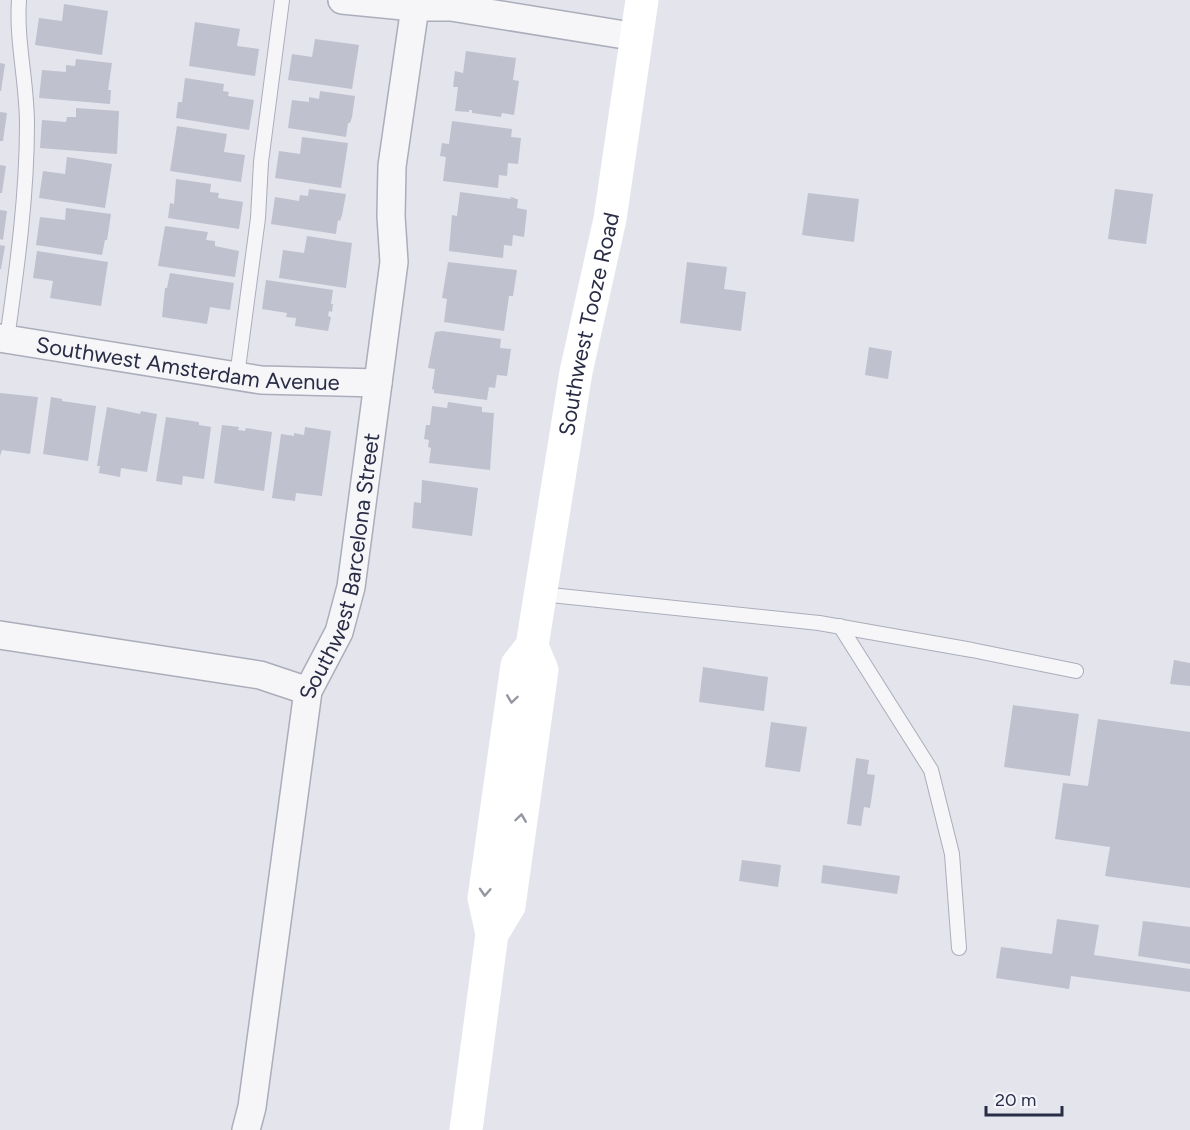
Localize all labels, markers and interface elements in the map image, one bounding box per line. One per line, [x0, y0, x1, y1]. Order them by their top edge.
street label: Southwest Tooze Road [552, 210, 625, 438]
street label: Southwest Amsterdam Avenue [34, 331, 340, 396]
street label: Southwest Barcelona Street [294, 431, 385, 700]
one-way arrow [507, 694, 519, 704]
one-way arrow [515, 813, 527, 822]
one-way arrow [479, 888, 492, 897]
scale bar [986, 1079, 1062, 1117]
text: 20 m [995, 1089, 1036, 1111]

